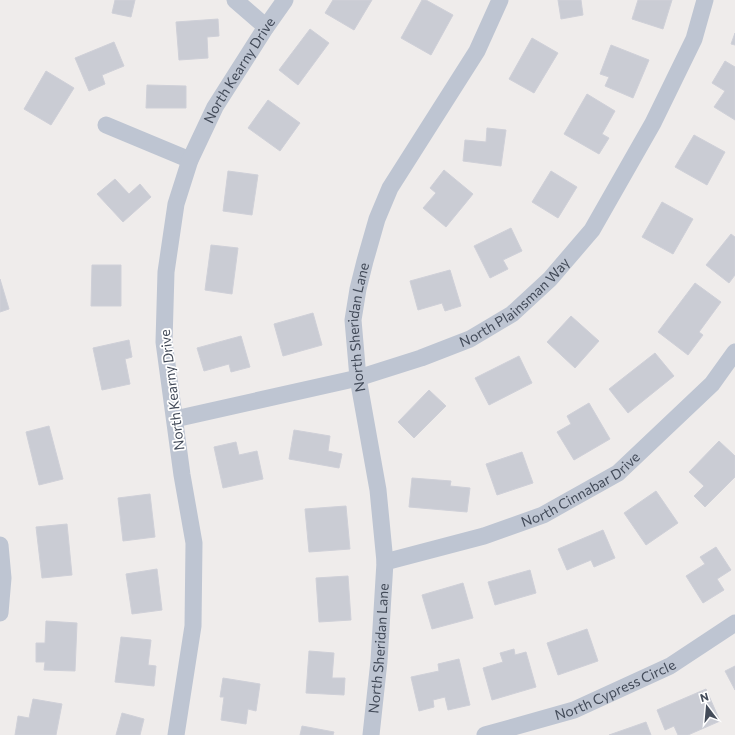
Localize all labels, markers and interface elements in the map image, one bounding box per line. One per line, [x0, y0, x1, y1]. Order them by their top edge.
street label: North Kearny Drive [200, 14, 278, 126]
street label: North Plainsman Way [457, 254, 573, 350]
street label: North Sheridan Lane [344, 261, 372, 393]
street label: North Kearny Drive [156, 329, 187, 452]
street label: North Cinnabar Drive [519, 448, 643, 530]
street label: North Sheridan Lane [364, 583, 392, 714]
street label: North Cypress Circle [553, 656, 679, 723]
north arrow [687, 687, 727, 727]
text: N [698, 690, 710, 704]

